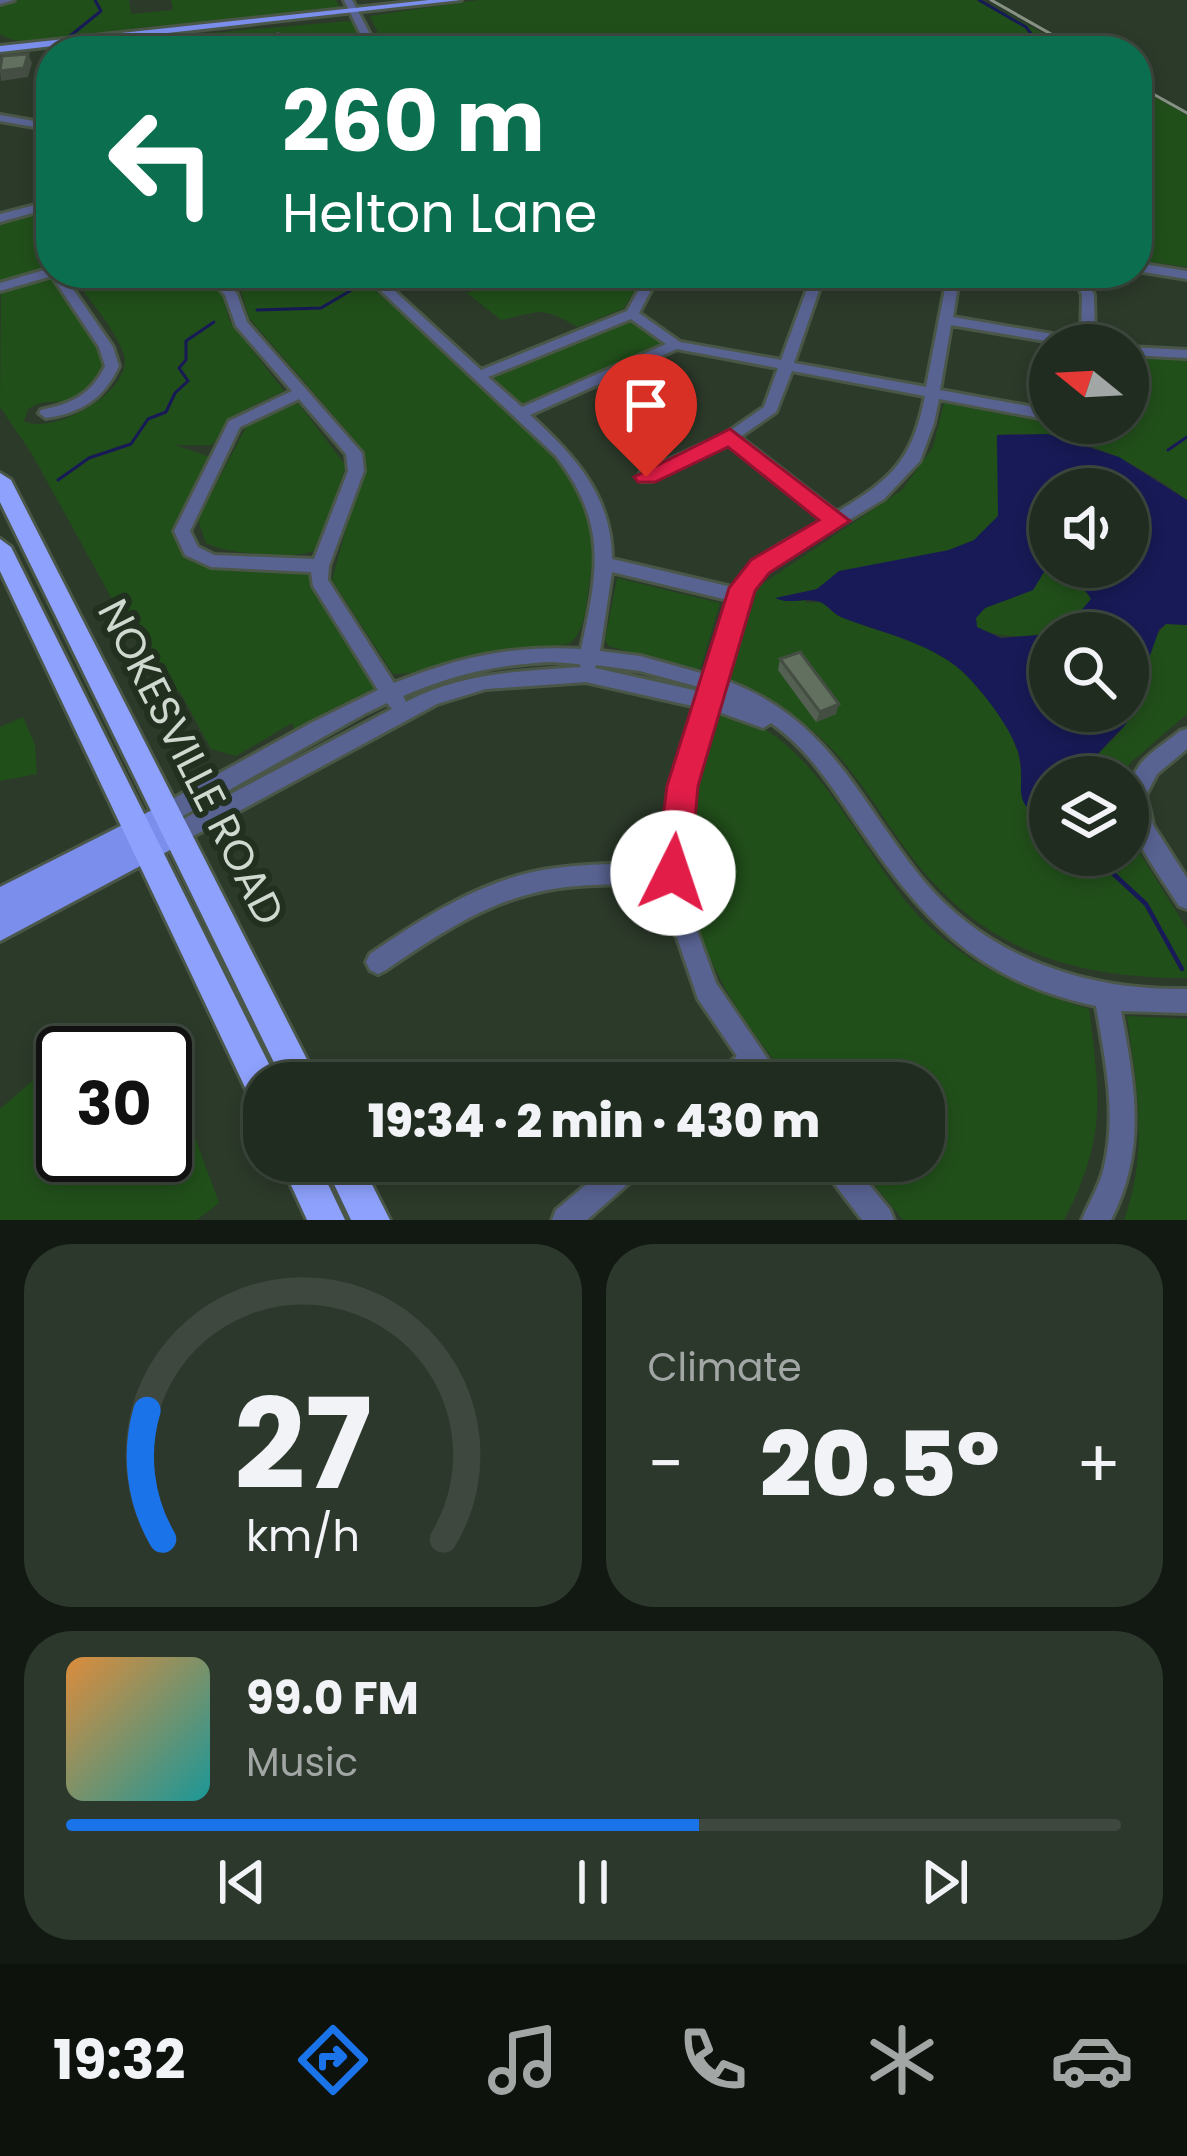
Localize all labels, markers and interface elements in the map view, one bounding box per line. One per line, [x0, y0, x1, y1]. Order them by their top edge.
text: 260 m [282, 63, 545, 180]
icon: left [84, 84, 240, 240]
text: Helton Lane [282, 175, 597, 251]
north arrow [1029, 324, 1149, 444]
map controls [1029, 324, 1149, 876]
pin [595, 354, 697, 477]
icon: arrive [613, 372, 679, 438]
button: sound [1029, 468, 1149, 588]
street label: NOKESVILLE ROAD [83, 589, 299, 935]
button: search [1029, 612, 1149, 732]
button: layers [1029, 756, 1149, 876]
position arrow [610, 810, 736, 936]
speed limit sign: 30 [36, 1026, 192, 1182]
text: 19:34 · 2 min · 430 m [368, 1090, 820, 1153]
text: Climate [648, 1340, 802, 1395]
text: 27 [234, 1357, 372, 1532]
text: 20.5° [760, 1401, 1000, 1528]
text: − [648, 1418, 684, 1510]
text: + [1076, 1418, 1121, 1510]
text: km/h [246, 1505, 360, 1565]
text: 99.0 FM [246, 1667, 419, 1730]
text: Music [246, 1735, 358, 1790]
icon: previous [209, 1849, 275, 1915]
icon: pause [560, 1849, 626, 1915]
icon: next [912, 1849, 978, 1915]
icon: directions [291, 2018, 375, 2102]
icon: music [481, 2018, 565, 2102]
icon: phone [671, 2018, 755, 2102]
icon: climate [860, 2018, 944, 2102]
icon: car [1050, 2018, 1134, 2102]
text: 19:32 [53, 2022, 185, 2098]

